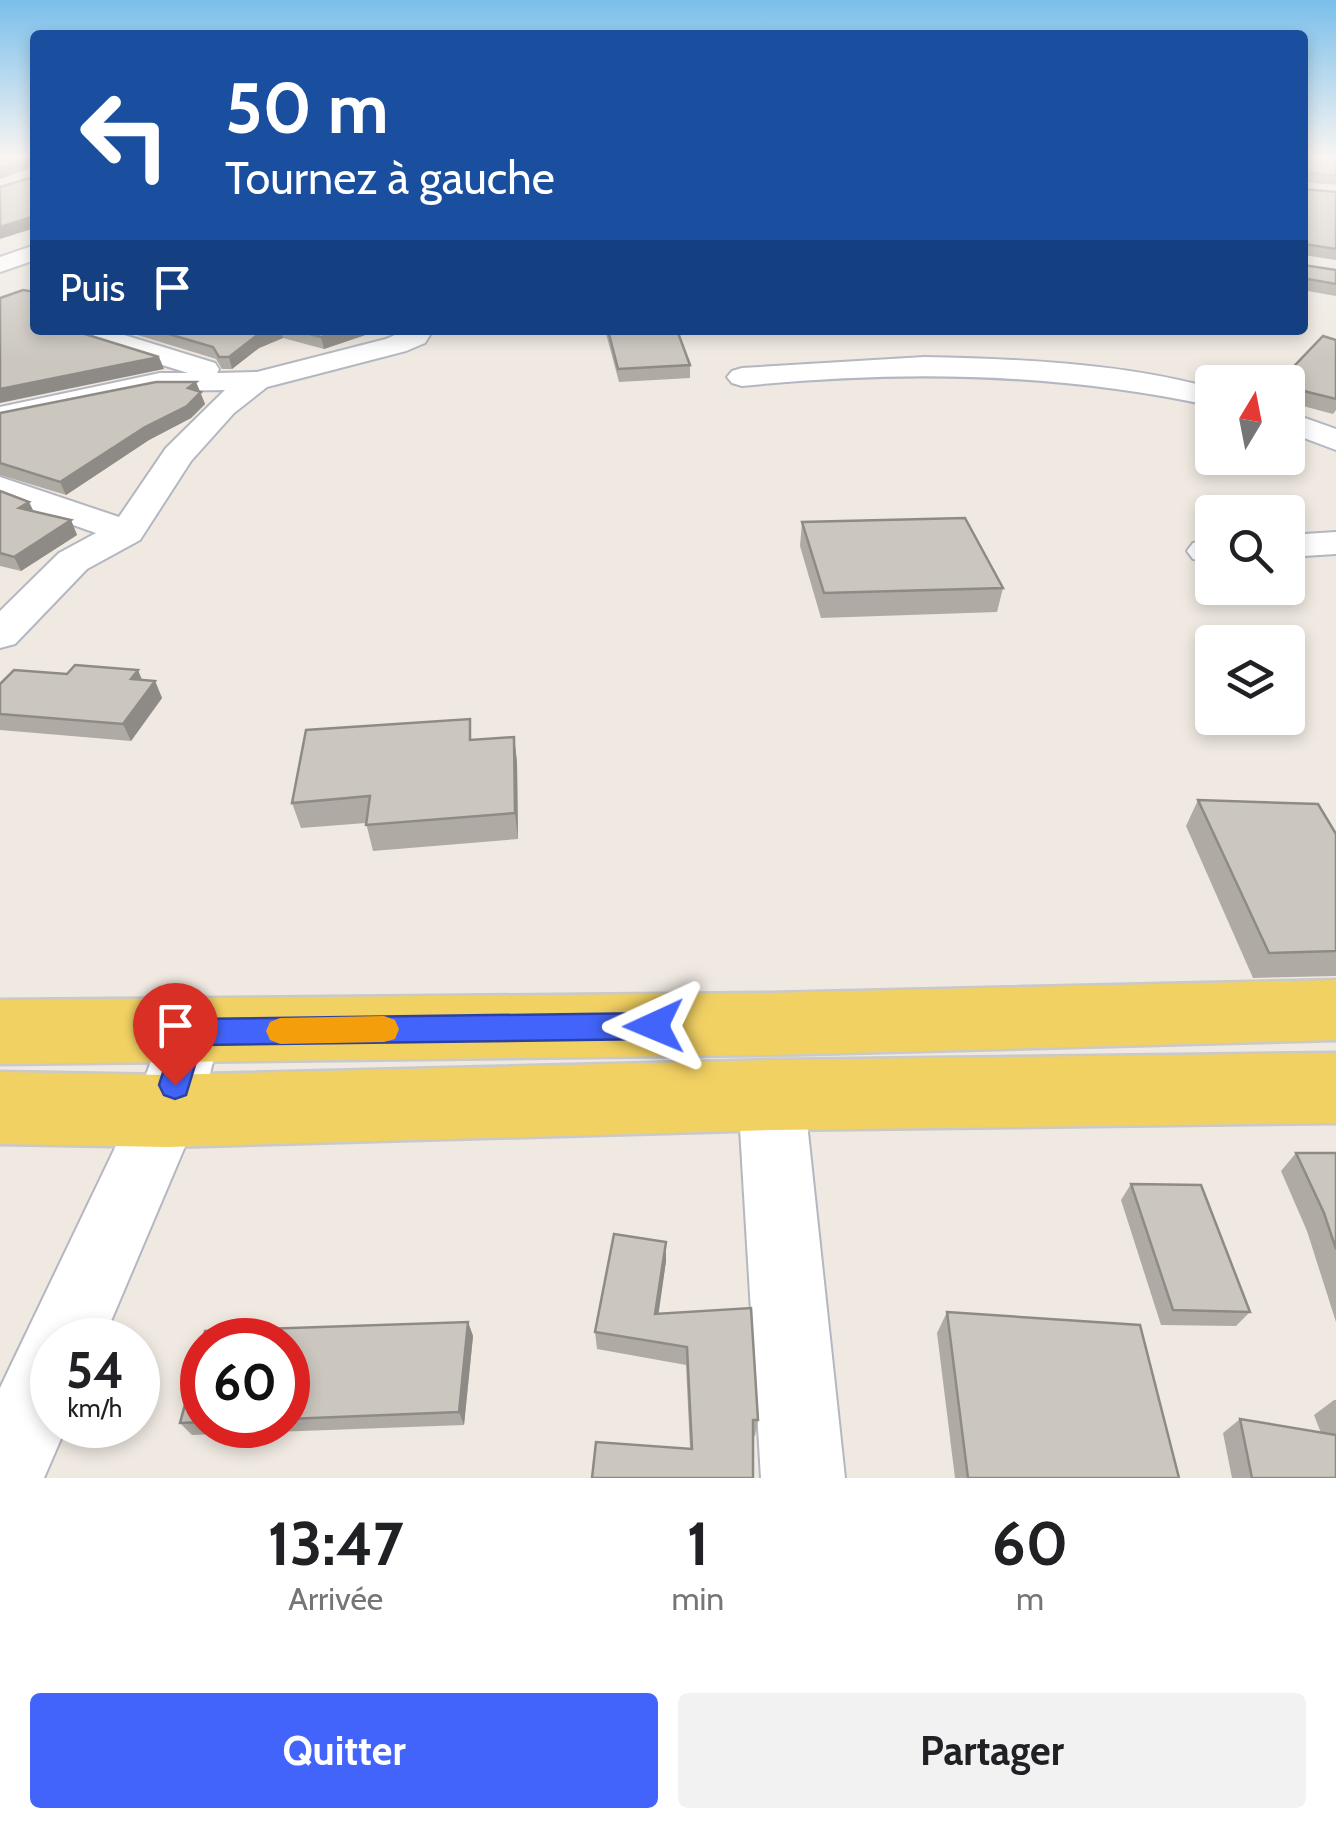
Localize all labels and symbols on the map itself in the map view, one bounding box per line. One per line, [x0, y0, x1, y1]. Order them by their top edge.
north arrow [1195, 365, 1305, 475]
position arrow [602, 974, 706, 1078]
pin [133, 983, 218, 1086]
speed limit sign: 60 [180, 1318, 310, 1448]

